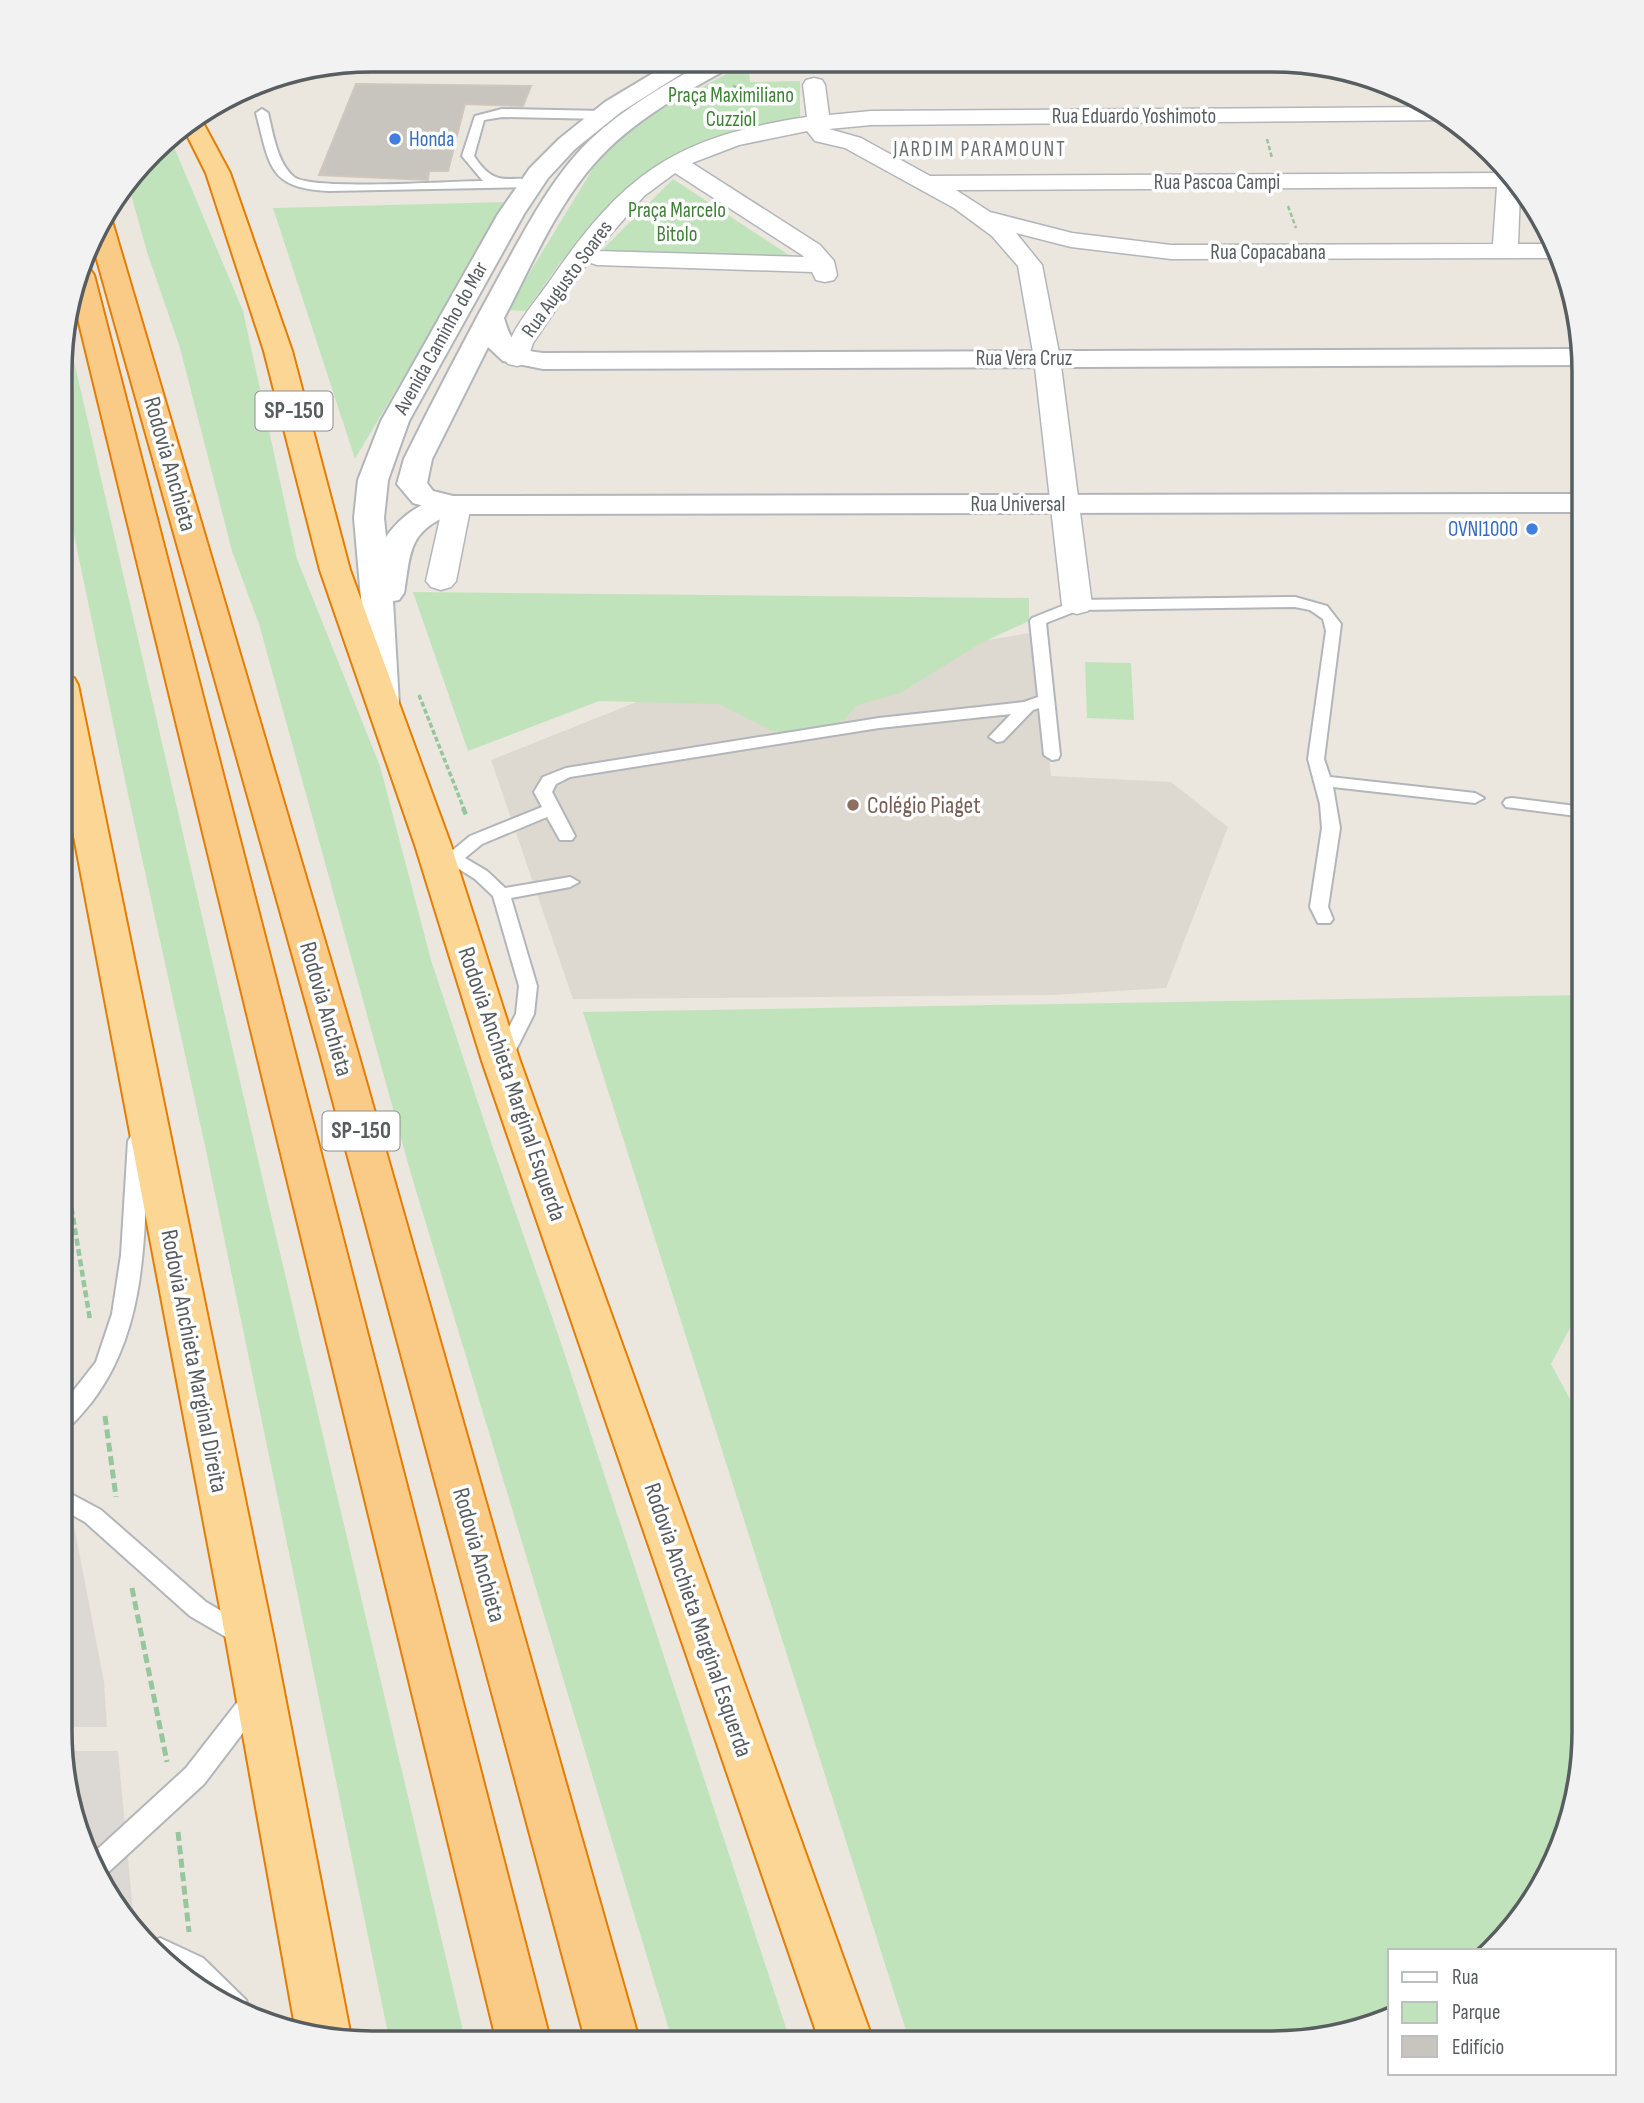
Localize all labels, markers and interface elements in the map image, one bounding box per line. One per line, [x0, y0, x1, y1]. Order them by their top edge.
park label: Praça Maximiliano Cuzziol [668, 83, 794, 132]
street label: Rua Eduardo Yoshimoto [1052, 104, 1216, 129]
place label: Honda [409, 127, 454, 152]
marker: Honda [387, 131, 403, 147]
district label: JARDIM PARAMOUNT [892, 137, 1067, 162]
street label: Rua Pascoa Campi [1154, 170, 1280, 195]
park label: Praça Marcelo Bitolo [628, 198, 726, 247]
street label: Rua Augusto Soares [516, 216, 618, 342]
street label: Rua Copacabana [1210, 240, 1326, 265]
street label: Avenida Caminho do Mar [388, 257, 493, 420]
street label: Rua Vera Cruz [976, 346, 1073, 371]
road number: SP-150 [256, 392, 332, 430]
street label: Rodovia Anchieta [137, 393, 203, 535]
street label: Rua Universal [971, 492, 1065, 517]
place label: OVNI1000 [1448, 517, 1518, 542]
marker: OVNI1000 [1524, 521, 1540, 537]
place label: Colégio Piaget [867, 791, 981, 820]
marker: Colégio Piaget [845, 797, 861, 813]
street label: Rodovia Anchieta [293, 938, 359, 1080]
street label: Rodovia Anchieta Marginal Esquerda [451, 943, 573, 1225]
road number: SP-150 [322, 1112, 400, 1150]
street label: Rodovia Anchieta Marginal Direita [154, 1227, 234, 1495]
street label: Rodovia Anchieta Marginal Esquerda [637, 1479, 759, 1761]
street label: Rodovia Anchieta [446, 1484, 512, 1626]
legend [1388, 1949, 1616, 2075]
text: Rua [1452, 1965, 1479, 1990]
text: Parque [1452, 2000, 1500, 2025]
text: Edifício [1452, 2035, 1504, 2060]

